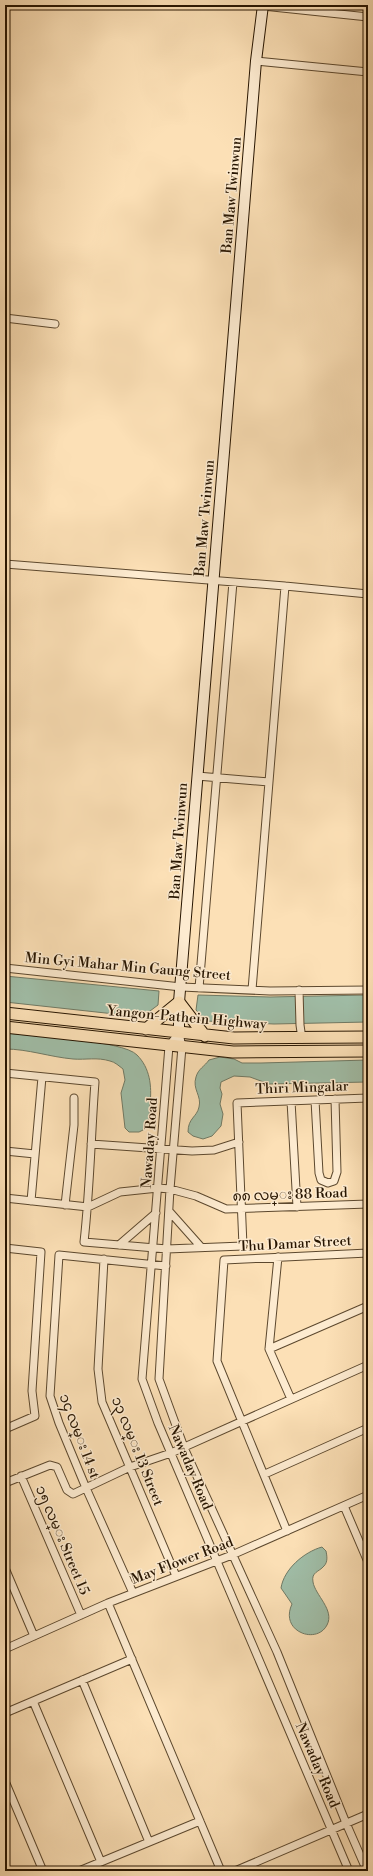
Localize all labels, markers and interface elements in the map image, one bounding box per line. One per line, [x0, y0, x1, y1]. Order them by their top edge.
street label: Ban Maw Twinwun [218, 135, 246, 255]
street label: Ban Maw Twinwun [191, 458, 219, 578]
street label: Ban Maw Twinwun [166, 781, 192, 901]
street label: Min Gyi Mahar Min Gaung Street [24, 949, 232, 985]
street label: Yangon-Pathein Highway [105, 1002, 268, 1034]
street label: Thiri Mingalar [255, 1077, 349, 1099]
street label: Nawaday Road [138, 1097, 162, 1189]
street label: ၈၈ လမ္း 88 Road [232, 1184, 348, 1207]
street label: Thu Damar Street [238, 1232, 352, 1256]
street label: ၁၄ လမ္း 14 st [53, 1391, 104, 1482]
street label: ၁၃ လမ္း 13 Street [105, 1394, 167, 1509]
street label: Nawaday Road [164, 1422, 216, 1513]
street label: ၁၅ လမ္း Street 15 [29, 1483, 93, 1599]
street label: May Flower Road [129, 1533, 236, 1589]
street label: Nawaday Road [291, 1720, 343, 1811]

